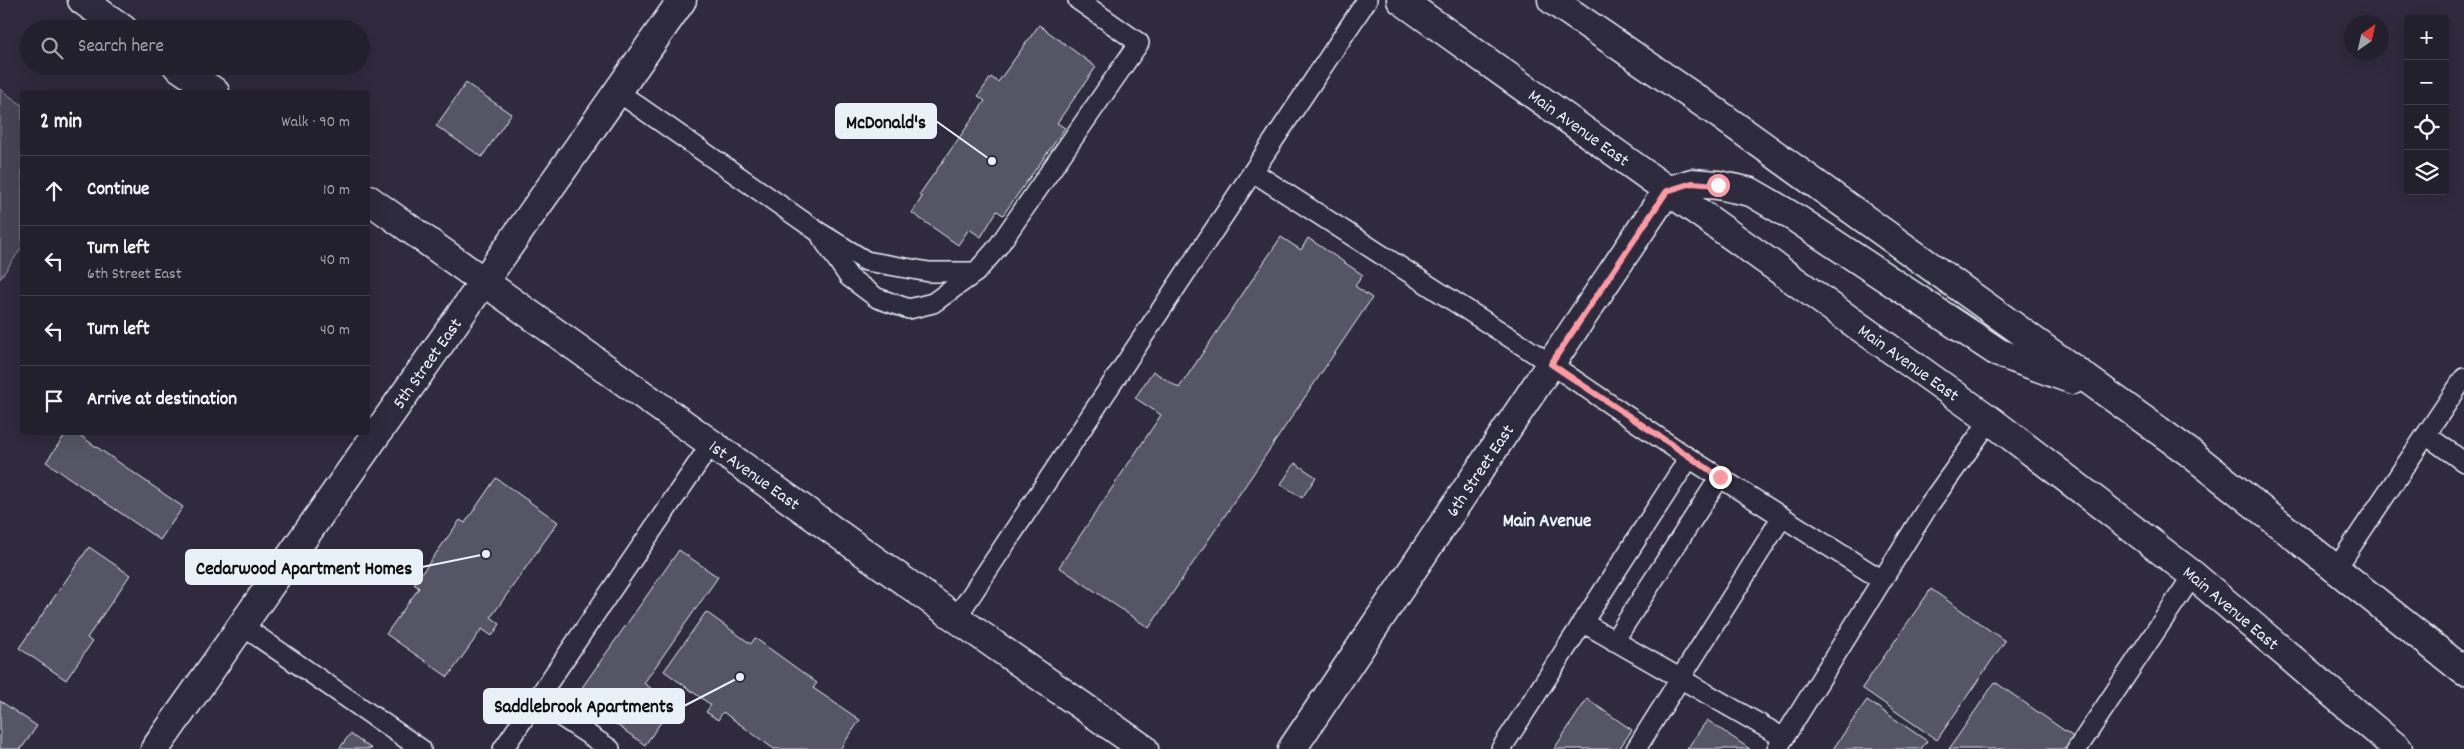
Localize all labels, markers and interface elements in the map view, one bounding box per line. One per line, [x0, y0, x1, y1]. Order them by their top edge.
north arrow [2344, 15, 2389, 60]
map controls [2404, 15, 2449, 195]
button: + [2404, 15, 2449, 60]
search box [20, 20, 370, 75]
icon: search [38, 34, 66, 62]
text: Search here [78, 34, 164, 61]
button: − [2404, 60, 2449, 105]
street label: Main Avenue East [1522, 84, 1634, 174]
callout: McDonald's [836, 104, 936, 138]
button: locate [2404, 105, 2449, 150]
text: 2 min [40, 108, 82, 138]
text: Walk · 90 m [281, 111, 350, 134]
text: McDonald's [846, 111, 926, 138]
button: layers [2404, 150, 2449, 195]
route start [1707, 174, 1730, 197]
icon: ahead [40, 177, 68, 205]
text: Continue [87, 177, 149, 204]
text: 10 m [323, 179, 350, 202]
text: Turn left [87, 236, 150, 263]
icon: left [40, 247, 68, 275]
text: 40 m [320, 249, 350, 272]
text: 6th Street East [87, 263, 182, 286]
street label: 5th Street East [388, 314, 470, 415]
icon: left [40, 317, 68, 345]
text: Turn left [87, 317, 150, 344]
text: 40 m [320, 319, 350, 342]
street label: Main Avenue East [1852, 320, 1964, 409]
icon: arrive [40, 387, 68, 415]
text: Arrive at destination [87, 387, 237, 414]
street label: 6th Street East [1441, 420, 1522, 523]
street label: 1st Avenue East [703, 436, 804, 518]
route end [1709, 466, 1732, 489]
district label: Main Avenue [1503, 509, 1591, 536]
callout: Cedarwood Apartment Homes [186, 550, 422, 584]
text: Cedarwood Apartment Homes [196, 557, 412, 584]
street label: Main Avenue East [2176, 561, 2283, 658]
callout: Saddlebrook Apartments [484, 689, 684, 723]
text: Saddlebrook Apartments [494, 695, 674, 722]

